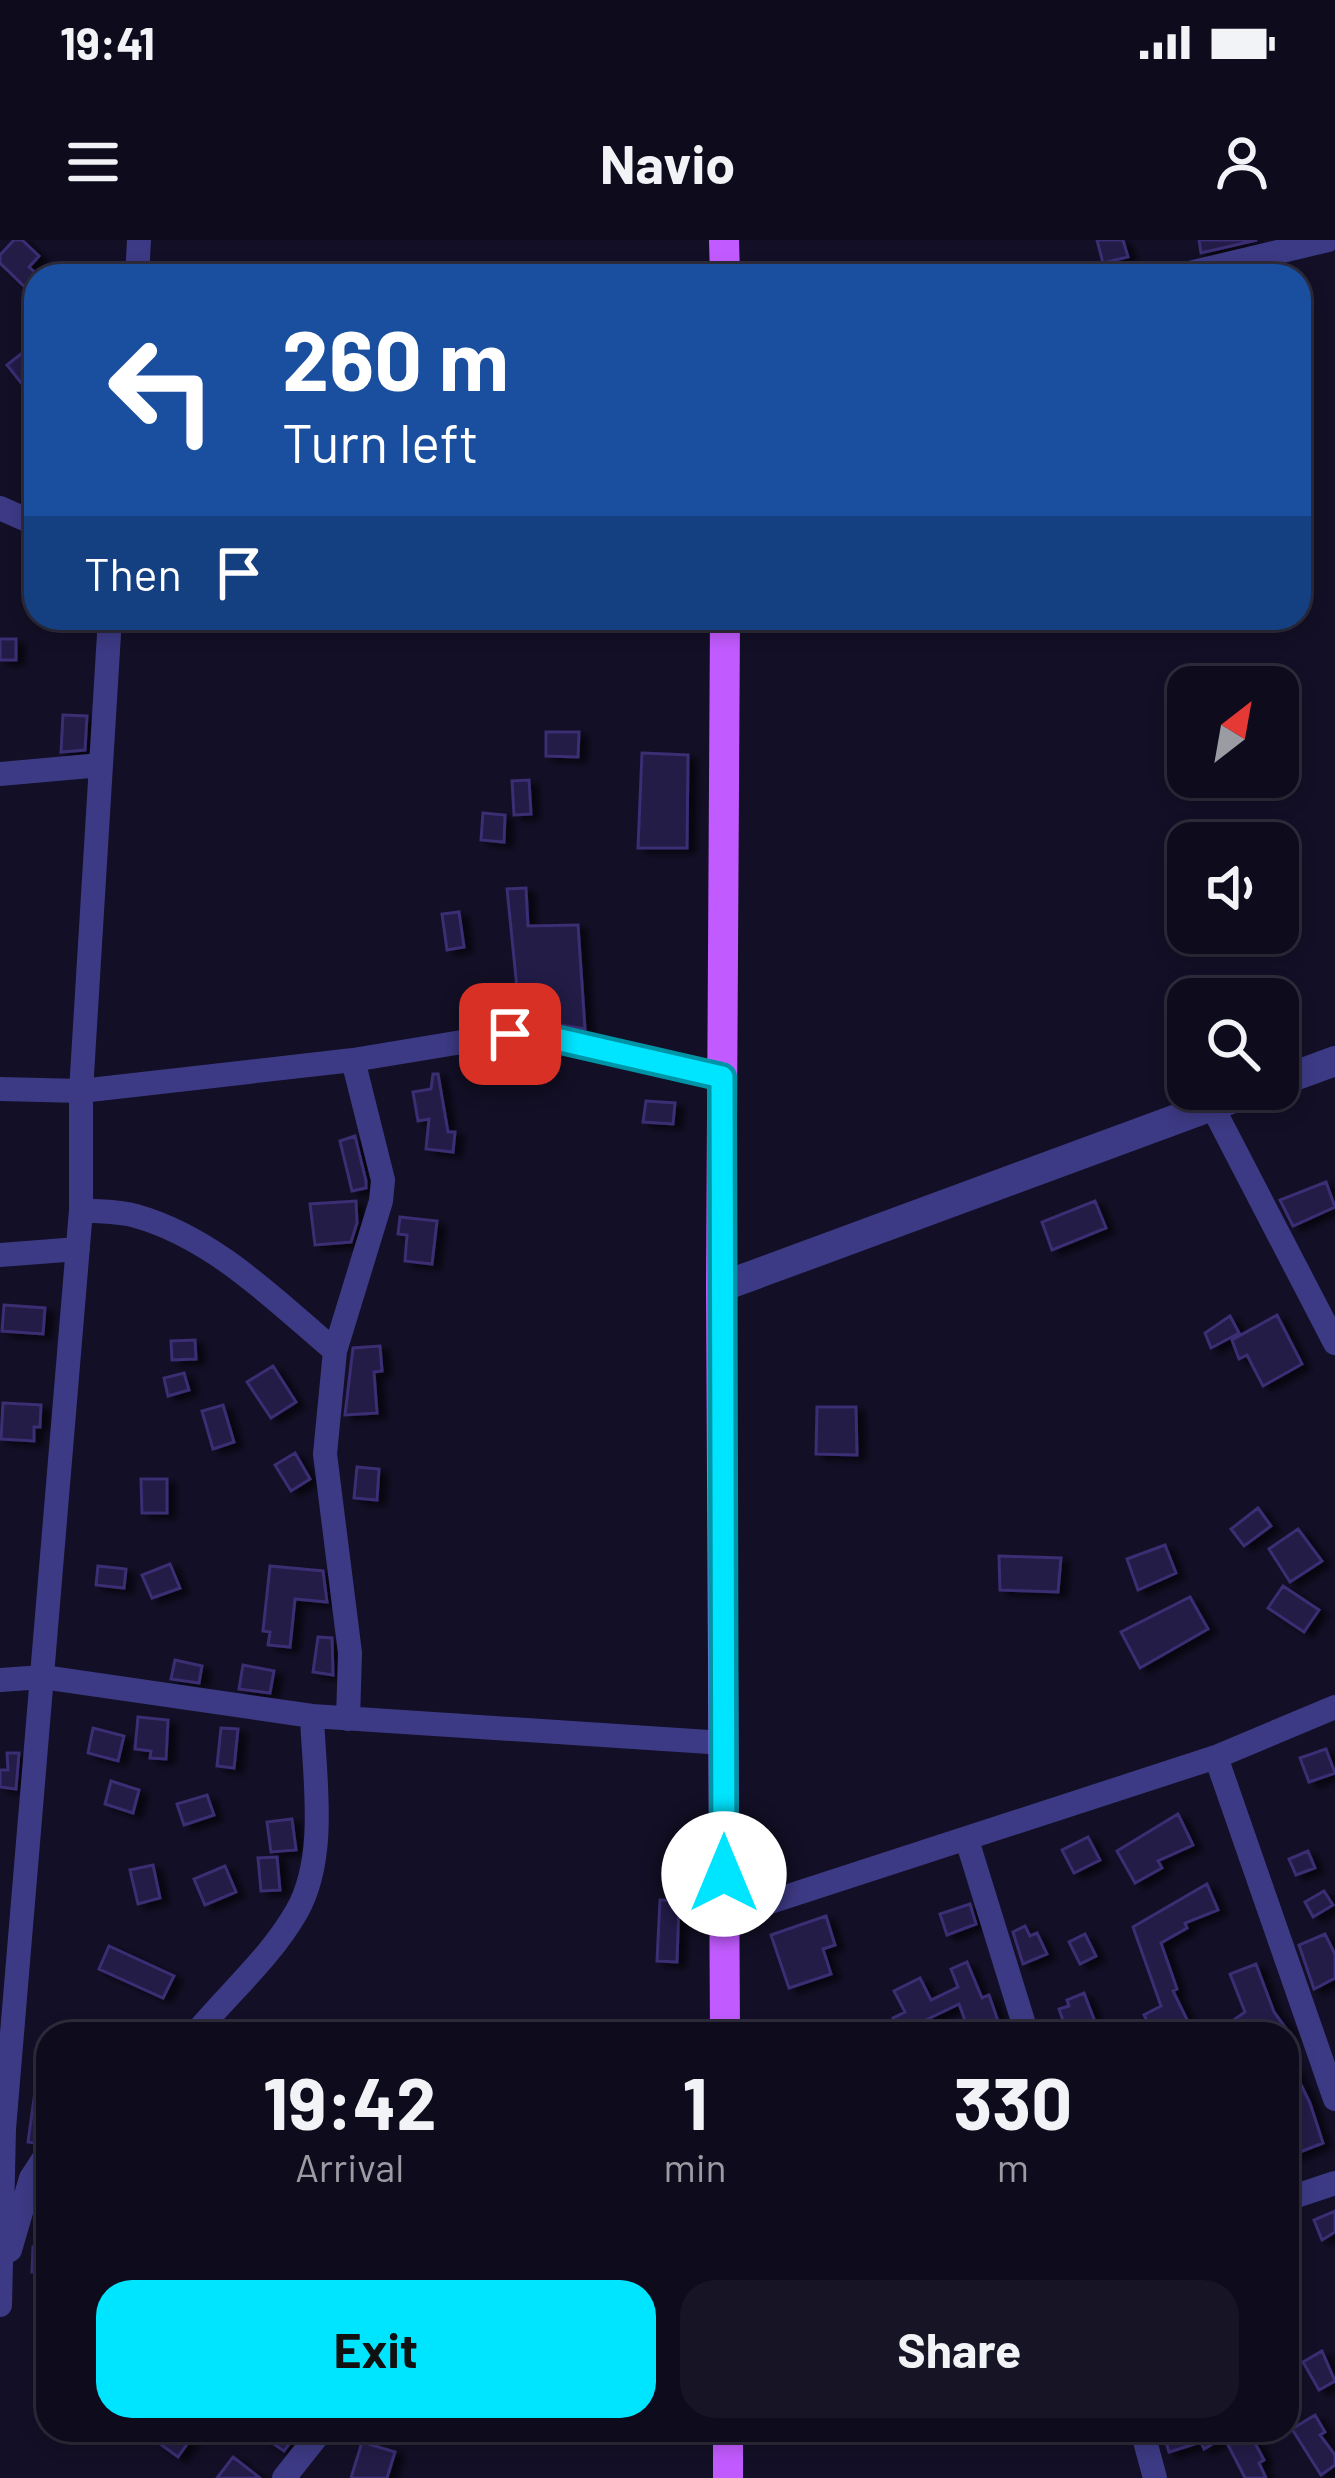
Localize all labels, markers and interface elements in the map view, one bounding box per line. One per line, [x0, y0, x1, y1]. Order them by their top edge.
text: 19:41 [60, 15, 155, 69]
icon: menu [60, 129, 126, 195]
icon: person [1209, 129, 1275, 195]
text: Navio [600, 130, 735, 195]
text: 260 m [282, 307, 509, 408]
icon: left [84, 312, 240, 468]
text: Turn left [282, 409, 479, 474]
icon: arrive [206, 540, 272, 606]
text: Then [84, 546, 182, 600]
north arrow [1167, 666, 1299, 798]
map controls [1167, 666, 1299, 1110]
button: sound [1167, 822, 1299, 954]
button: search [1167, 978, 1299, 1110]
pin [459, 983, 561, 1085]
icon: arrive [477, 1001, 543, 1067]
position arrow [661, 1811, 787, 1937]
text: 19:42 [263, 2058, 437, 2144]
text: 1 [682, 2058, 708, 2144]
text: 330 [953, 2058, 1072, 2144]
text: Arrival [295, 2143, 404, 2190]
text: min [663, 2143, 727, 2190]
text: m [997, 2143, 1029, 2190]
button: Exit [96, 2280, 656, 2418]
button: Share [680, 2280, 1239, 2418]

